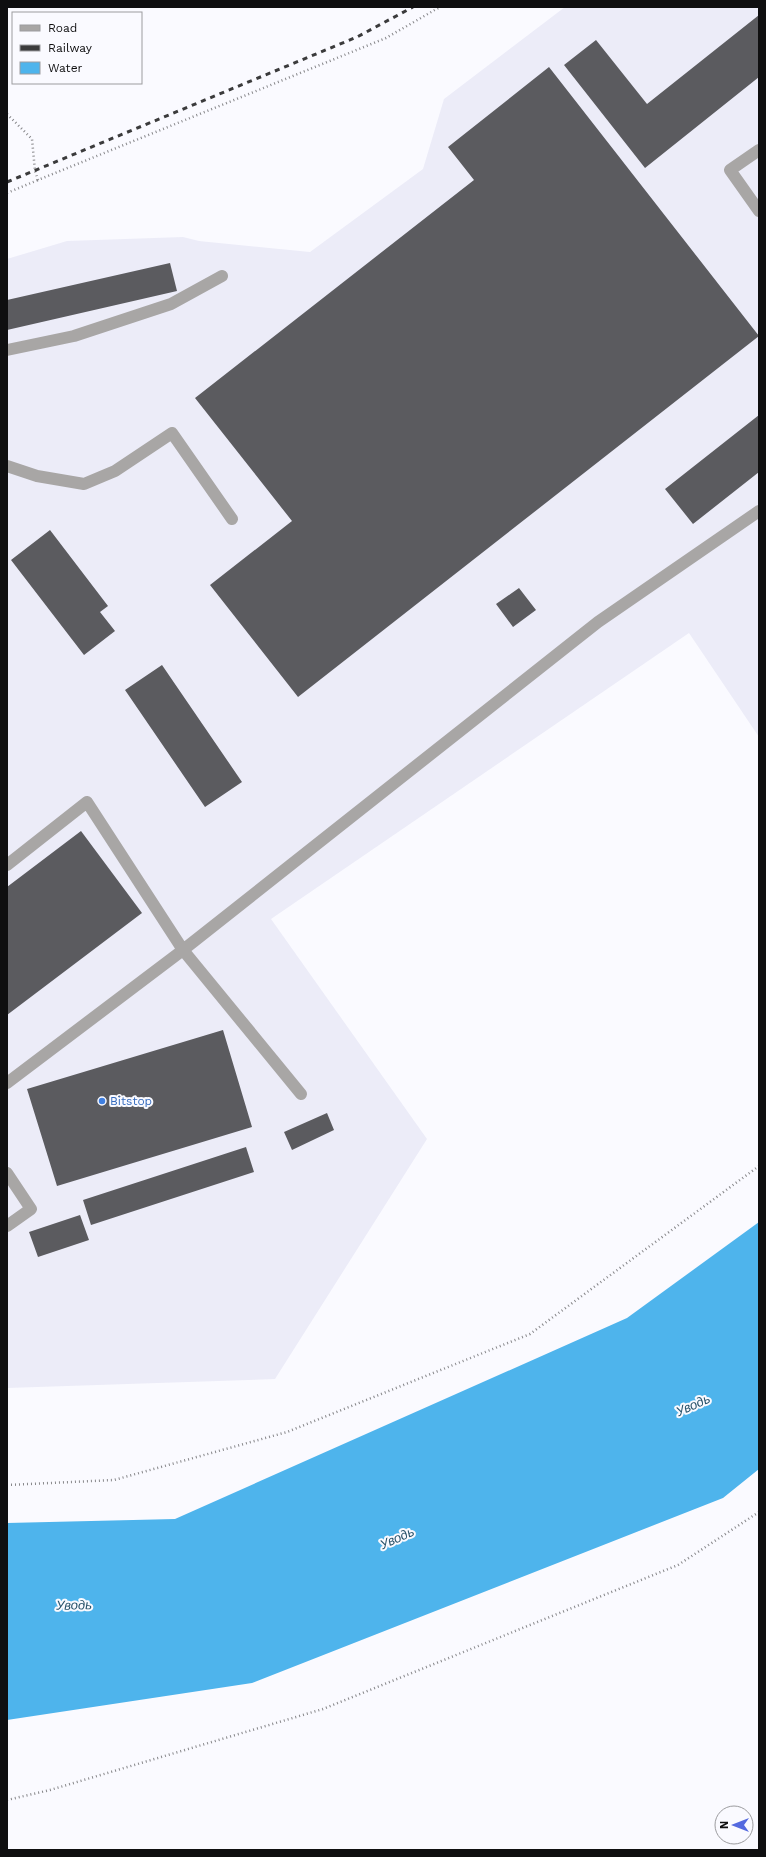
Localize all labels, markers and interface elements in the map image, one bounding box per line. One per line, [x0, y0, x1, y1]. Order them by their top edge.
legend [12, 12, 142, 84]
text: Road [48, 21, 77, 35]
text: Railway [48, 41, 93, 55]
text: Water [48, 61, 83, 75]
place label: Bitstop [110, 1094, 152, 1108]
marker: Bitstop [97, 1096, 107, 1106]
water label: Уводь [673, 1391, 713, 1420]
water label: Уводь [377, 1524, 417, 1553]
water label: Уводь [55, 1597, 92, 1613]
north arrow [714, 1805, 754, 1845]
text: N [718, 1821, 731, 1829]

